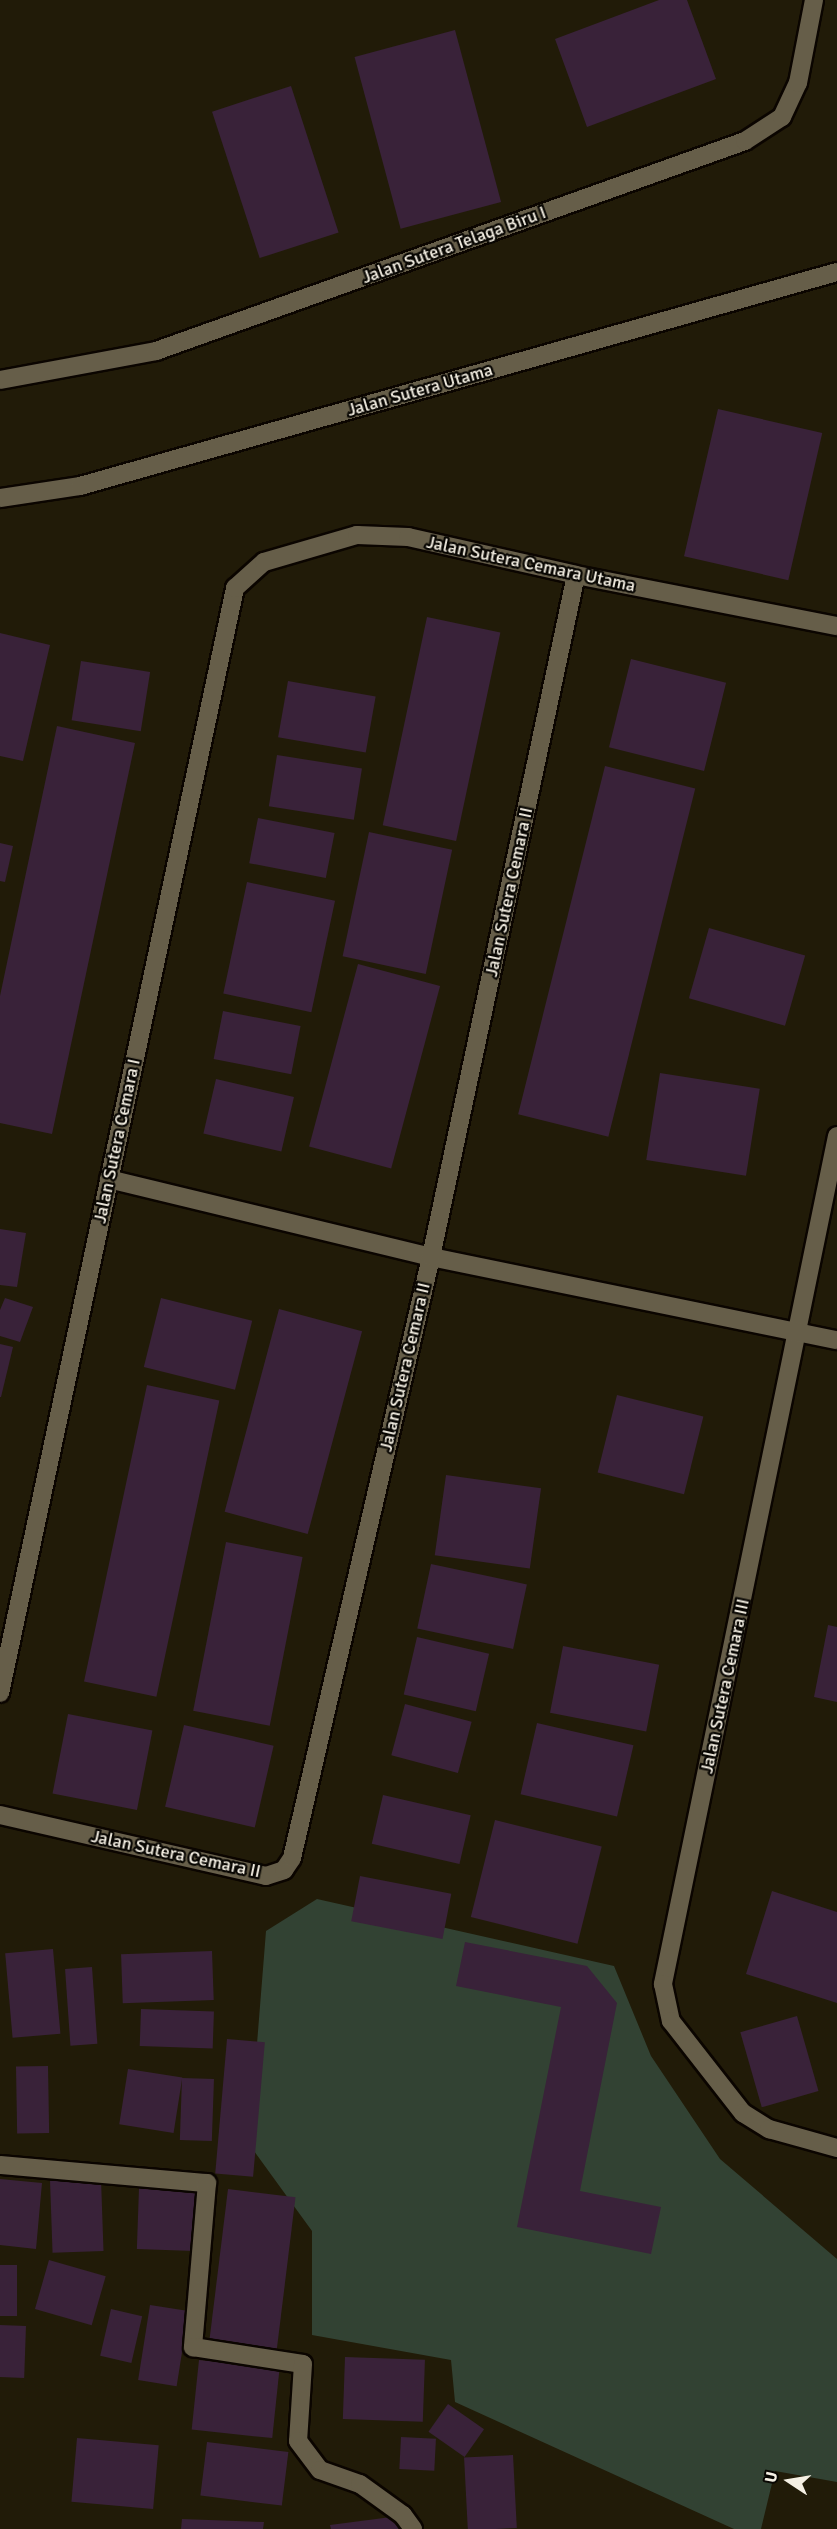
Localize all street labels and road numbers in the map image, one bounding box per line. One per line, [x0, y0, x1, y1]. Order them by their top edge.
street label: Jalan Sutera Telaga Biru I [359, 202, 549, 288]
street label: Jalan Sutera Utama [345, 359, 495, 421]
street label: Jalan Sutera Cemara Utama [424, 531, 638, 597]
street label: Jalan Sutera Cemara II [480, 805, 538, 979]
street label: Jalan Sutera Cemara I [89, 1057, 145, 1225]
street label: Jalan Sutera Cemara II [375, 1280, 435, 1454]
street label: Jalan Sutera Cemara III [696, 1597, 754, 1775]
street label: Jalan Sutera Cemara II [89, 1825, 263, 1883]

